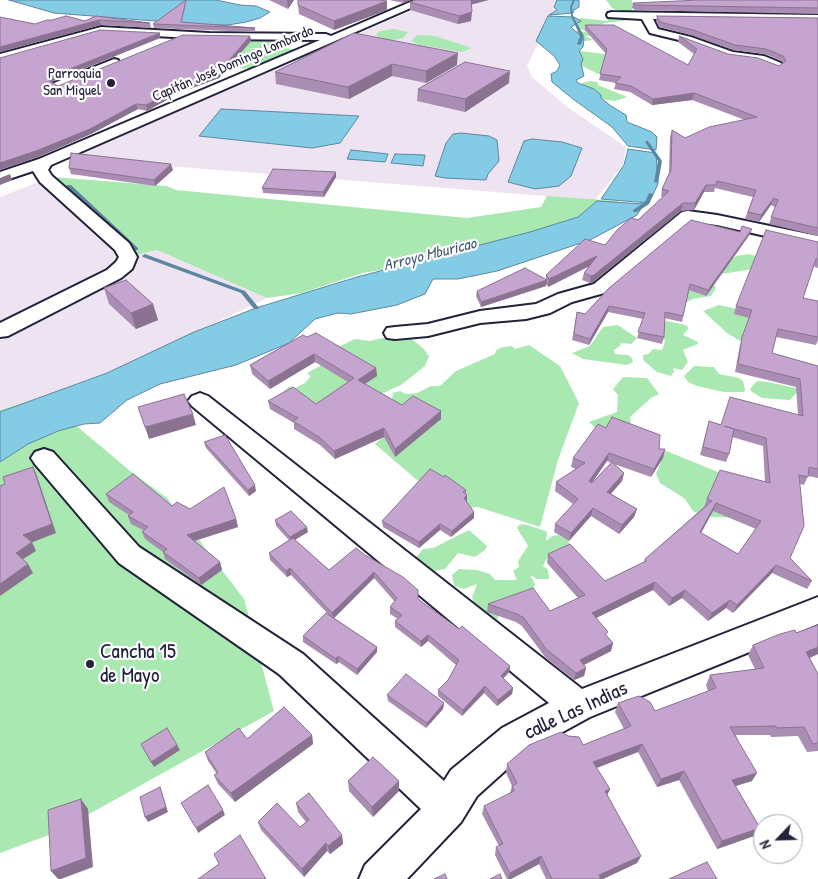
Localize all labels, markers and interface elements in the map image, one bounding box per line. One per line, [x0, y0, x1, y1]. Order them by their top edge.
street label: Capitán José Domingo Lombardo [150, 22, 316, 106]
place label: Parroquia San Miguel [43, 65, 101, 100]
marker: Parroquia San Miguel [105, 77, 117, 89]
water label: Arroyo Mburicao [382, 234, 478, 276]
place label: Cancha 15 de Mayo [100, 639, 176, 689]
marker: Cancha 15 de Mayo [84, 658, 96, 670]
street label: calle Las Indias [520, 676, 632, 746]
north arrow [753, 814, 803, 864]
text: N [755, 838, 775, 852]

